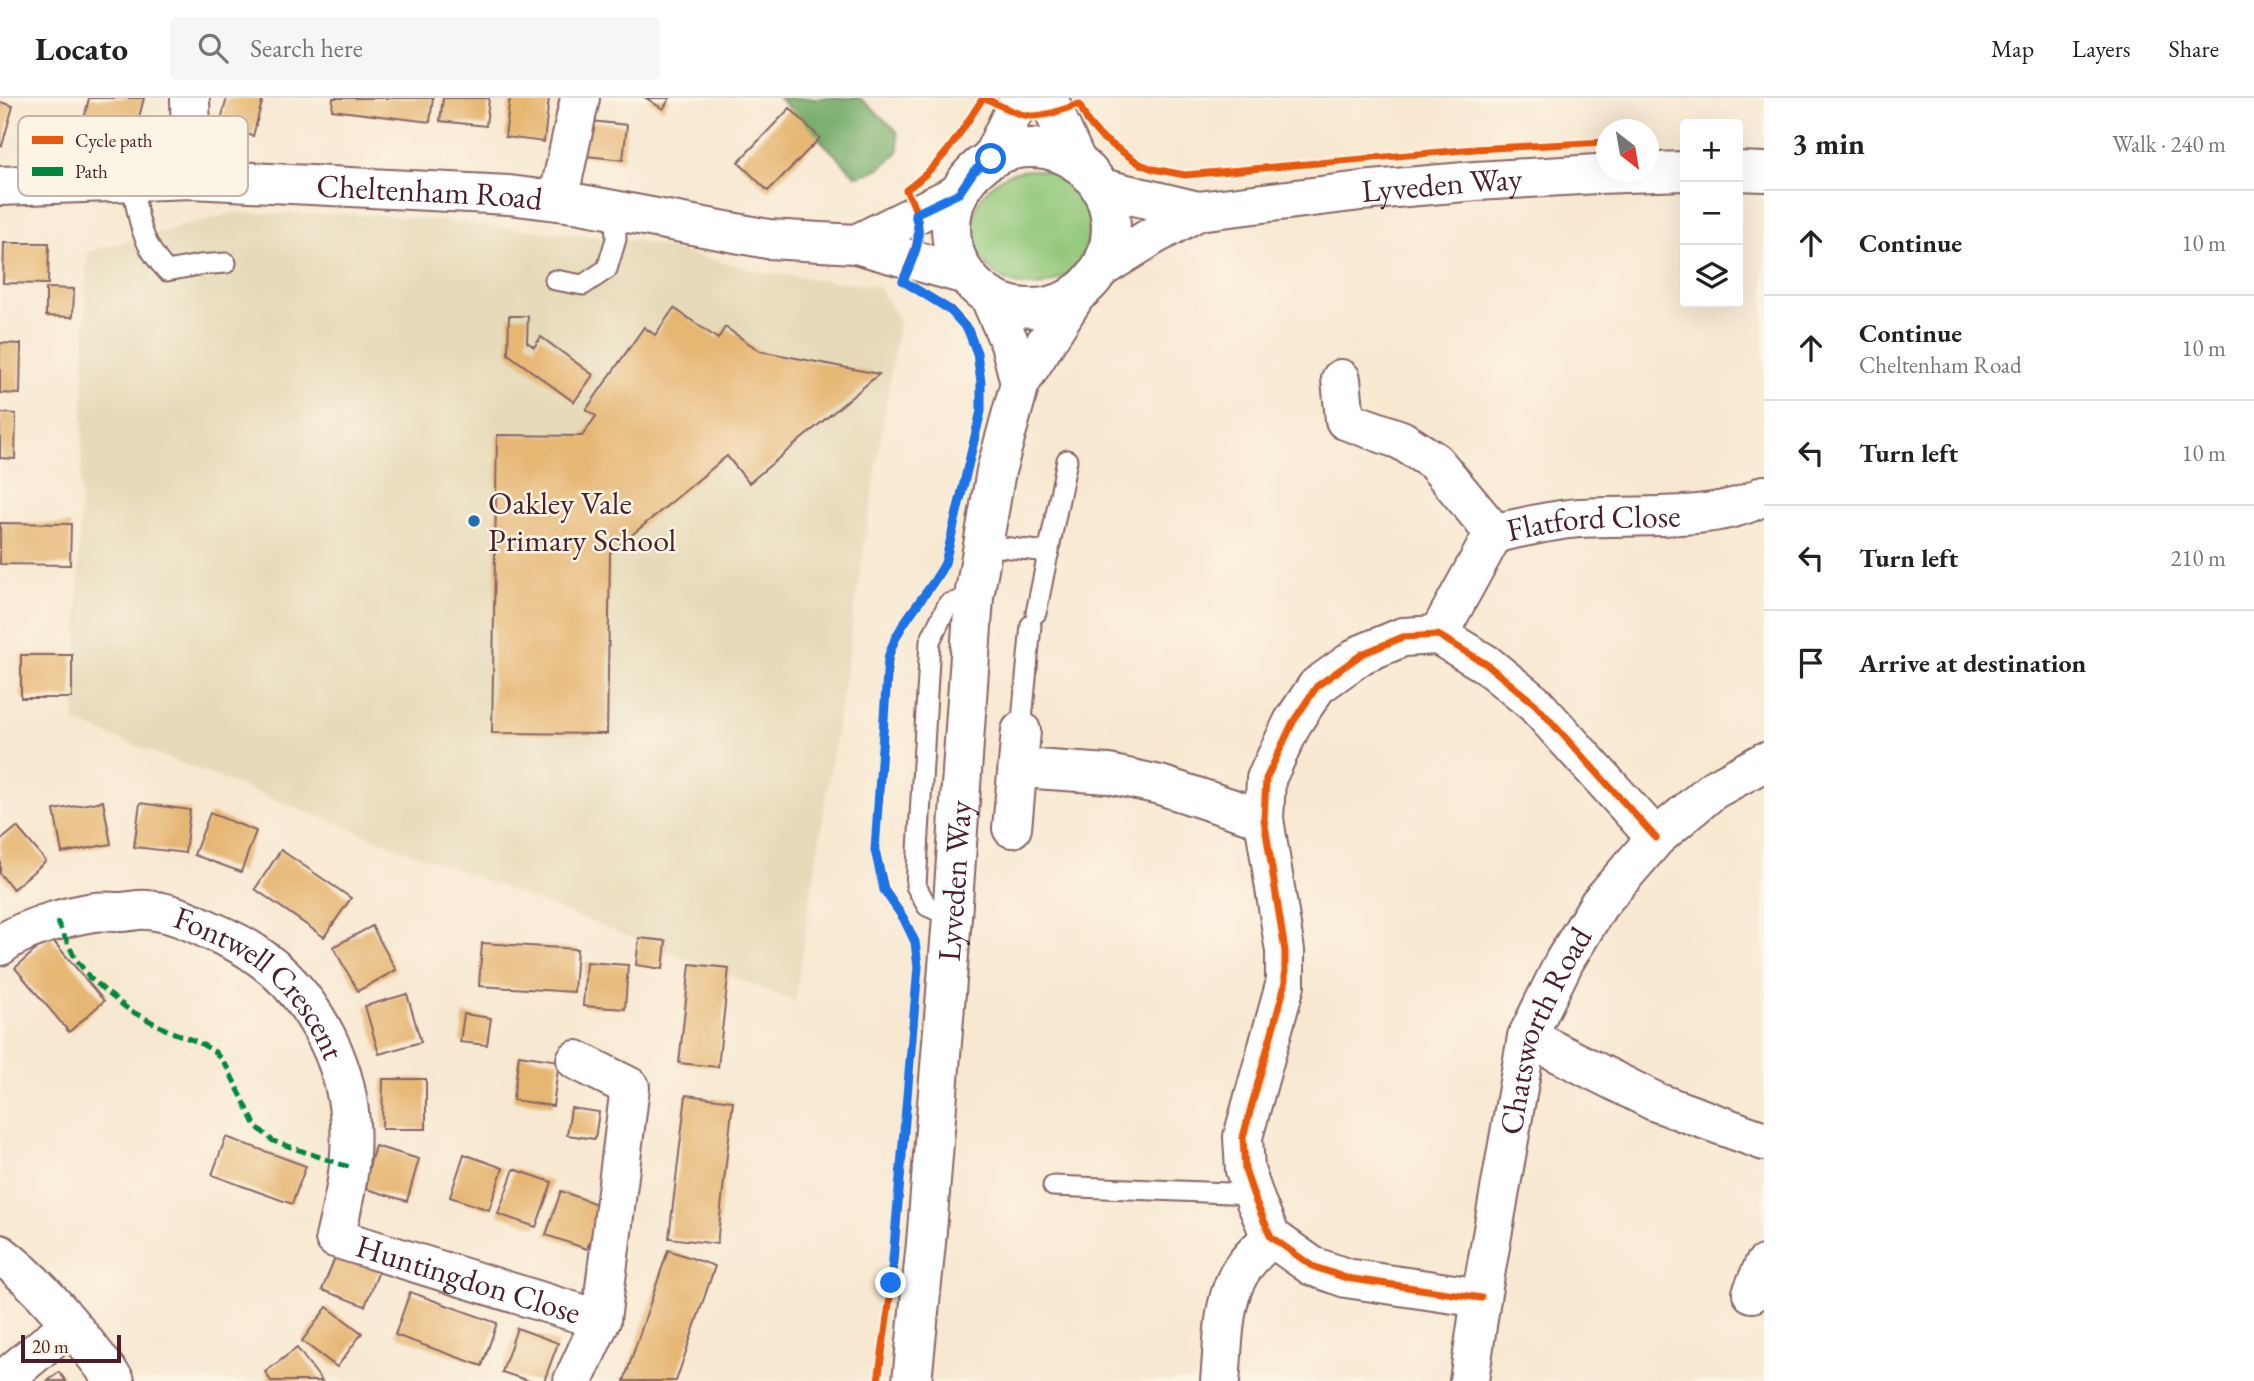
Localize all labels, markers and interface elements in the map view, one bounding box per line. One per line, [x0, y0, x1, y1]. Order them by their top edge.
search box [170, 17, 660, 80]
text: Locato [35, 27, 128, 70]
icon: search [194, 29, 232, 67]
text: Search here [250, 31, 363, 65]
text: Map [1991, 33, 2034, 64]
text: Layers [2072, 33, 2131, 64]
text: Share [2169, 33, 2219, 64]
legend [18, 116, 248, 196]
north arrow [1596, 119, 1659, 182]
map controls [1680, 119, 1743, 308]
button: + [1680, 119, 1743, 182]
text: 3 min [1792, 124, 1865, 163]
text: Cycle path [75, 128, 153, 153]
text: Walk · 240 m [2112, 129, 2226, 159]
route start [975, 143, 1006, 174]
street label: Lyveden Way [1360, 157, 1524, 212]
text: Path [75, 159, 108, 184]
street label: Cheltenham Road [315, 164, 546, 220]
button: − [1680, 182, 1743, 245]
icon: ahead [1792, 224, 1830, 262]
text: Continue [1859, 226, 1962, 260]
text: 10 m [2181, 228, 2226, 258]
button: layers [1680, 245, 1743, 308]
text: Continue [1859, 316, 1962, 350]
icon: ahead [1792, 329, 1830, 367]
text: 10 m [2181, 333, 2226, 363]
text: Cheltenham Road [1859, 350, 2022, 380]
icon: left [1792, 434, 1830, 472]
text: Turn left [1859, 436, 1958, 470]
text: 10 m [2181, 438, 2226, 468]
place label: Oakley Vale Primary School [488, 482, 677, 561]
street label: Flatford Close [1503, 494, 1682, 551]
marker: Oakley Vale Primary School [466, 513, 482, 529]
icon: left [1792, 539, 1830, 577]
text: Turn left [1859, 541, 1958, 575]
text: 210 m [2170, 543, 2226, 573]
icon: arrive [1792, 644, 1830, 682]
text: Arrive at destination [1859, 646, 2086, 680]
street label: Lyveden Way [928, 798, 981, 963]
street label: Fontwell Crescent [168, 896, 355, 1066]
street label: Chatsworth Road [1489, 918, 1602, 1138]
street label: Huntingdon Close [351, 1225, 586, 1333]
route end [875, 1267, 906, 1298]
scale bar [21, 1332, 121, 1364]
text: 20 m [32, 1334, 69, 1359]

